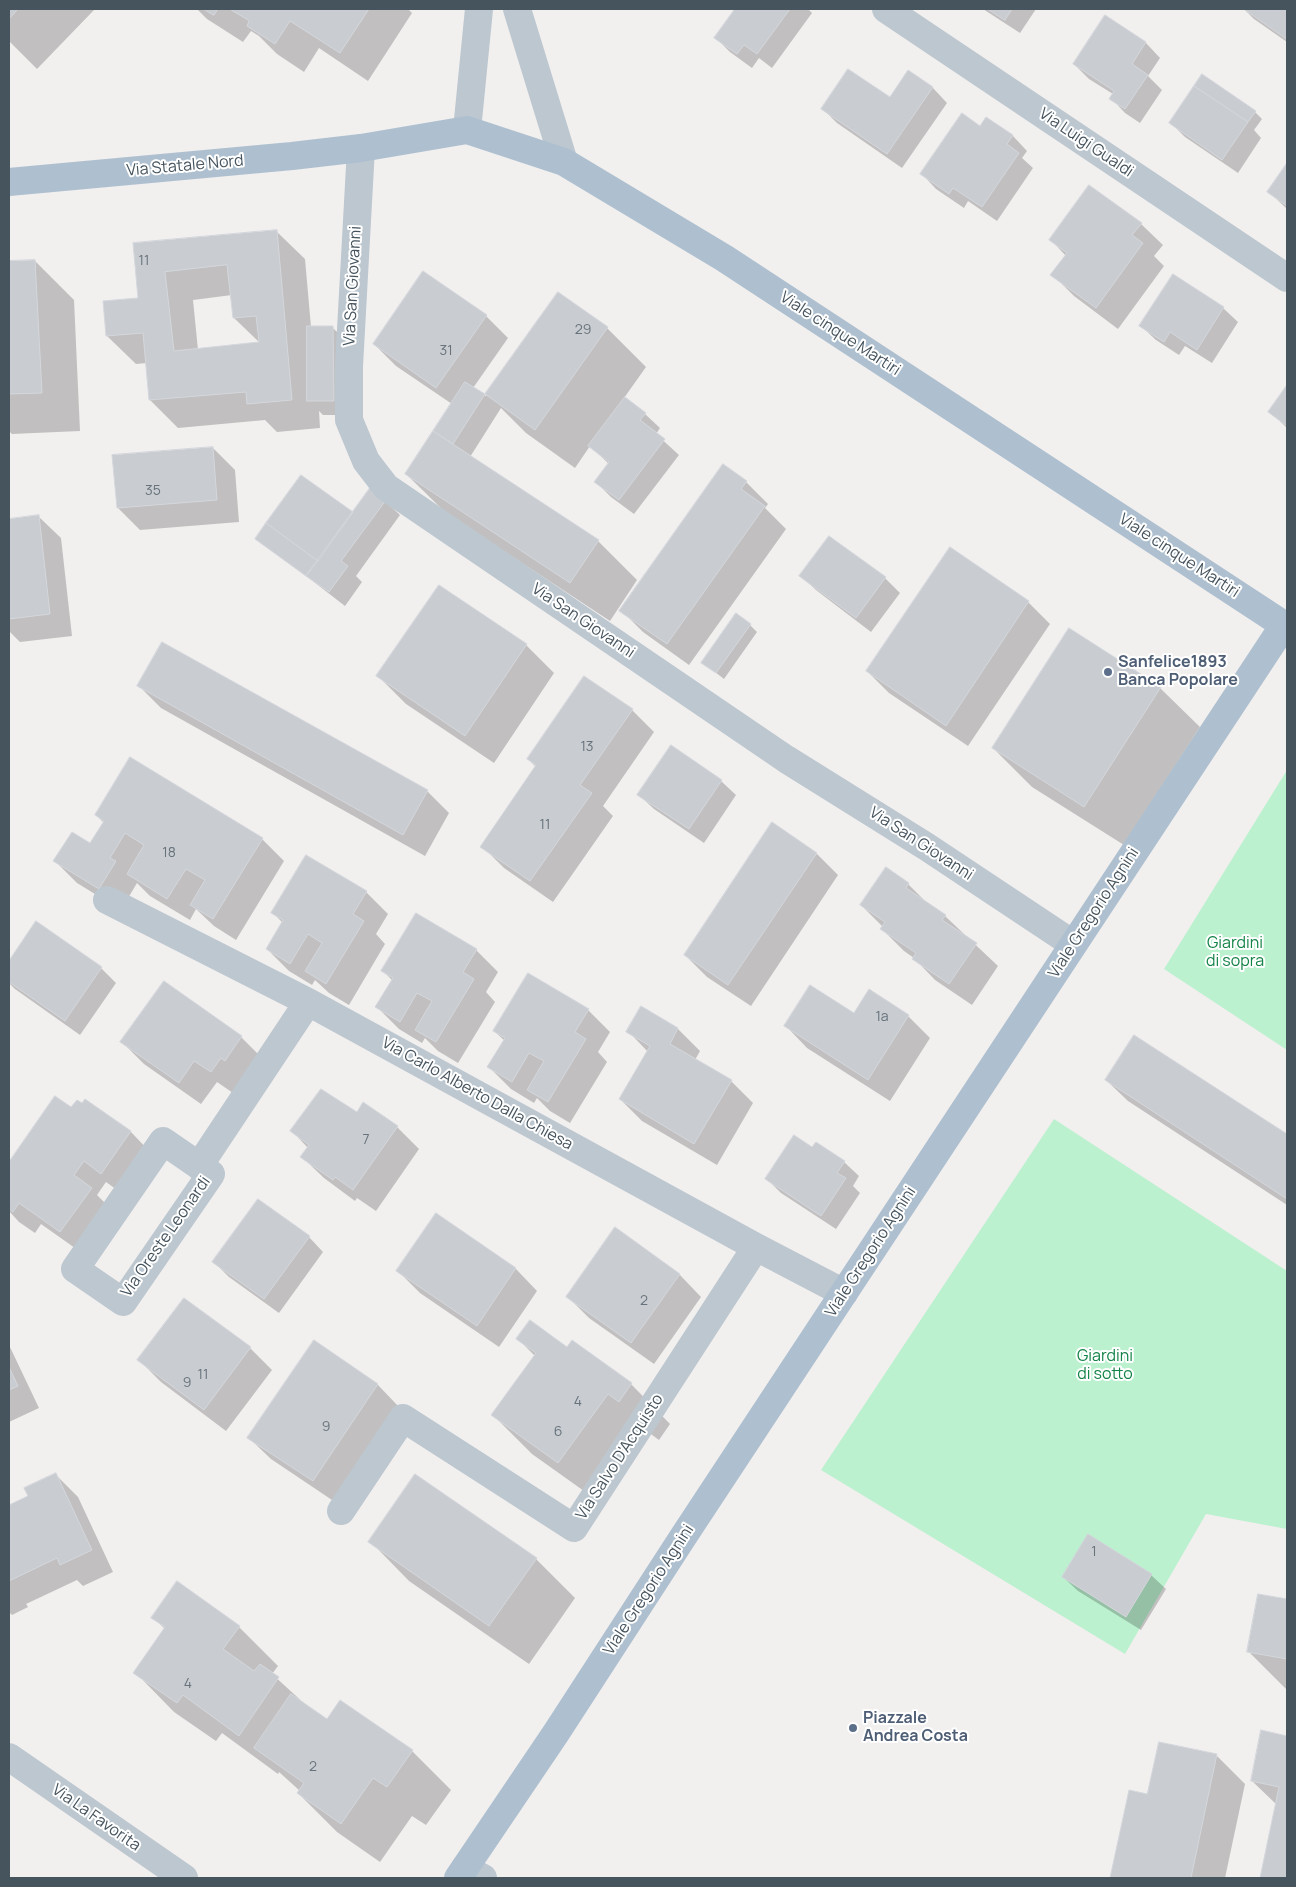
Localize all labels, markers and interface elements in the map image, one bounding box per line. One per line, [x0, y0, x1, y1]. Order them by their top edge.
street label: Via Luigi Gualdi [1035, 104, 1137, 182]
street label: Via Statale Nord [126, 151, 244, 181]
street label: Via San Giovanni [340, 226, 366, 346]
house number: 11 [139, 253, 149, 269]
street label: Viale cinque Martiri [776, 288, 904, 380]
house number: 29 [575, 322, 591, 338]
house number: 31 [439, 343, 453, 359]
house number: 35 [145, 483, 161, 499]
street label: Viale cinque Martiri [1115, 510, 1243, 602]
street label: Via San Giovanni [528, 579, 638, 663]
place label: Sanfelice1893 Banca Popolare [1118, 653, 1238, 691]
marker: Sanfelice1893 Banca Popolare [1102, 666, 1114, 678]
house number: 13 [580, 739, 594, 755]
street label: Via San Giovanni [865, 803, 977, 885]
house number: 11 [540, 817, 550, 833]
street label: Viale Gregorio Agnini [1045, 844, 1143, 982]
house number: 18 [162, 845, 176, 861]
park label: Giardini di sopra [1206, 934, 1264, 972]
house number: 1a [875, 1009, 889, 1025]
street label: Via Carlo Alberto Dalla Chiesa [378, 1033, 576, 1155]
house number: 7 [362, 1132, 370, 1148]
street label: Via Oreste Leonardi [117, 1173, 215, 1301]
street label: Viale Gregorio Agnini [822, 1183, 920, 1321]
house number: 2 [640, 1293, 648, 1309]
park label: Giardini di sotto [1077, 1347, 1133, 1385]
house number: 11 [198, 1367, 208, 1383]
house number: 9 [183, 1375, 191, 1391]
street label: Via Salvo D'Acquisto [572, 1391, 668, 1523]
house number: 4 [574, 1394, 582, 1410]
house number: 9 [322, 1419, 330, 1435]
house number: 6 [554, 1424, 562, 1440]
street label: Viale Gregorio Agnini [600, 1521, 698, 1659]
house number: 1 [1091, 1544, 1097, 1560]
house number: 4 [184, 1676, 192, 1692]
place label: Piazzale Andrea Costa [863, 1709, 968, 1747]
marker: Piazzale Andrea Costa [847, 1722, 859, 1734]
house number: 2 [309, 1759, 317, 1775]
street label: Via La Favorita [48, 1780, 144, 1856]

